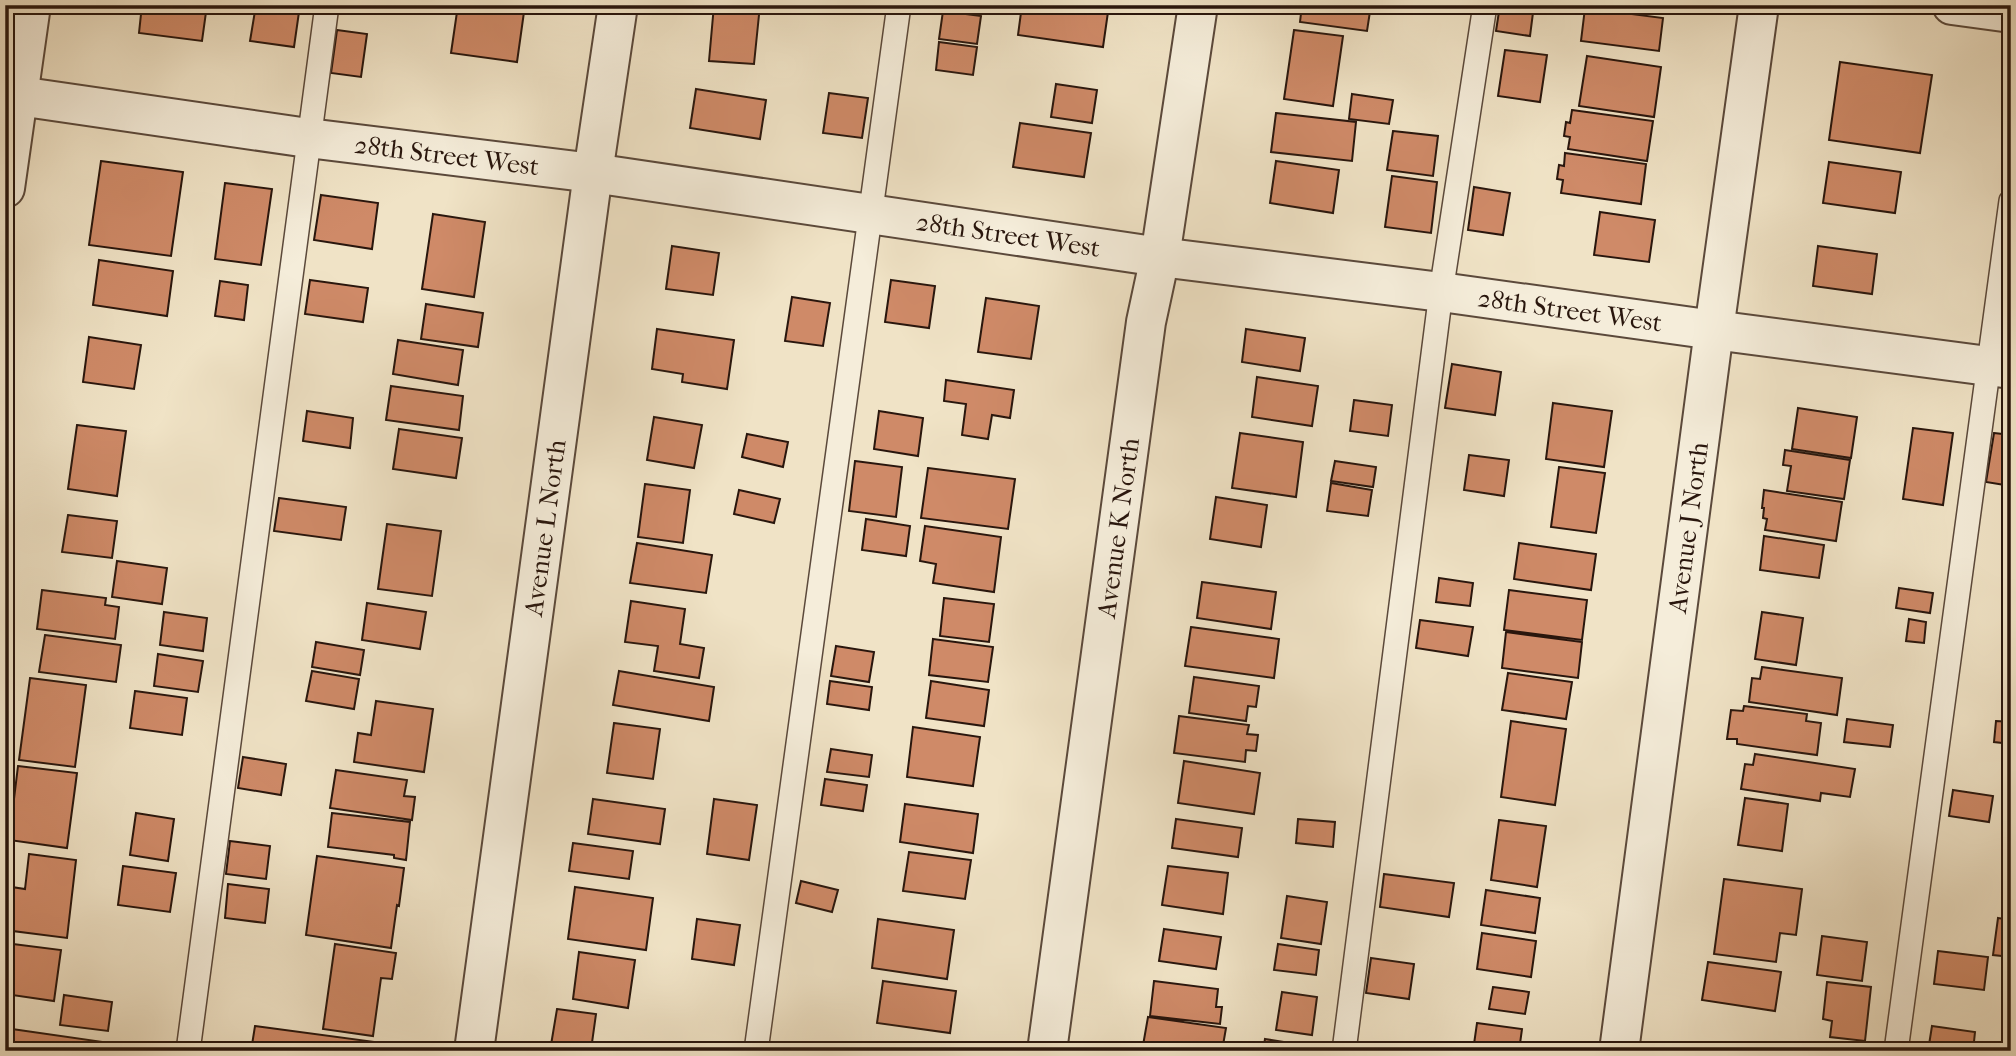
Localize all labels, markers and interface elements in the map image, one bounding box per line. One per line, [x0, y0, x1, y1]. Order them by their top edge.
street label: 28th Street West [353, 129, 541, 182]
street label: 28th Street West [914, 206, 1103, 264]
street label: 28th Street West [1476, 282, 1665, 339]
street label: Avenue K North [1091, 436, 1146, 621]
street label: Avenue L North [518, 437, 573, 619]
street label: Avenue J North [1662, 440, 1715, 616]

